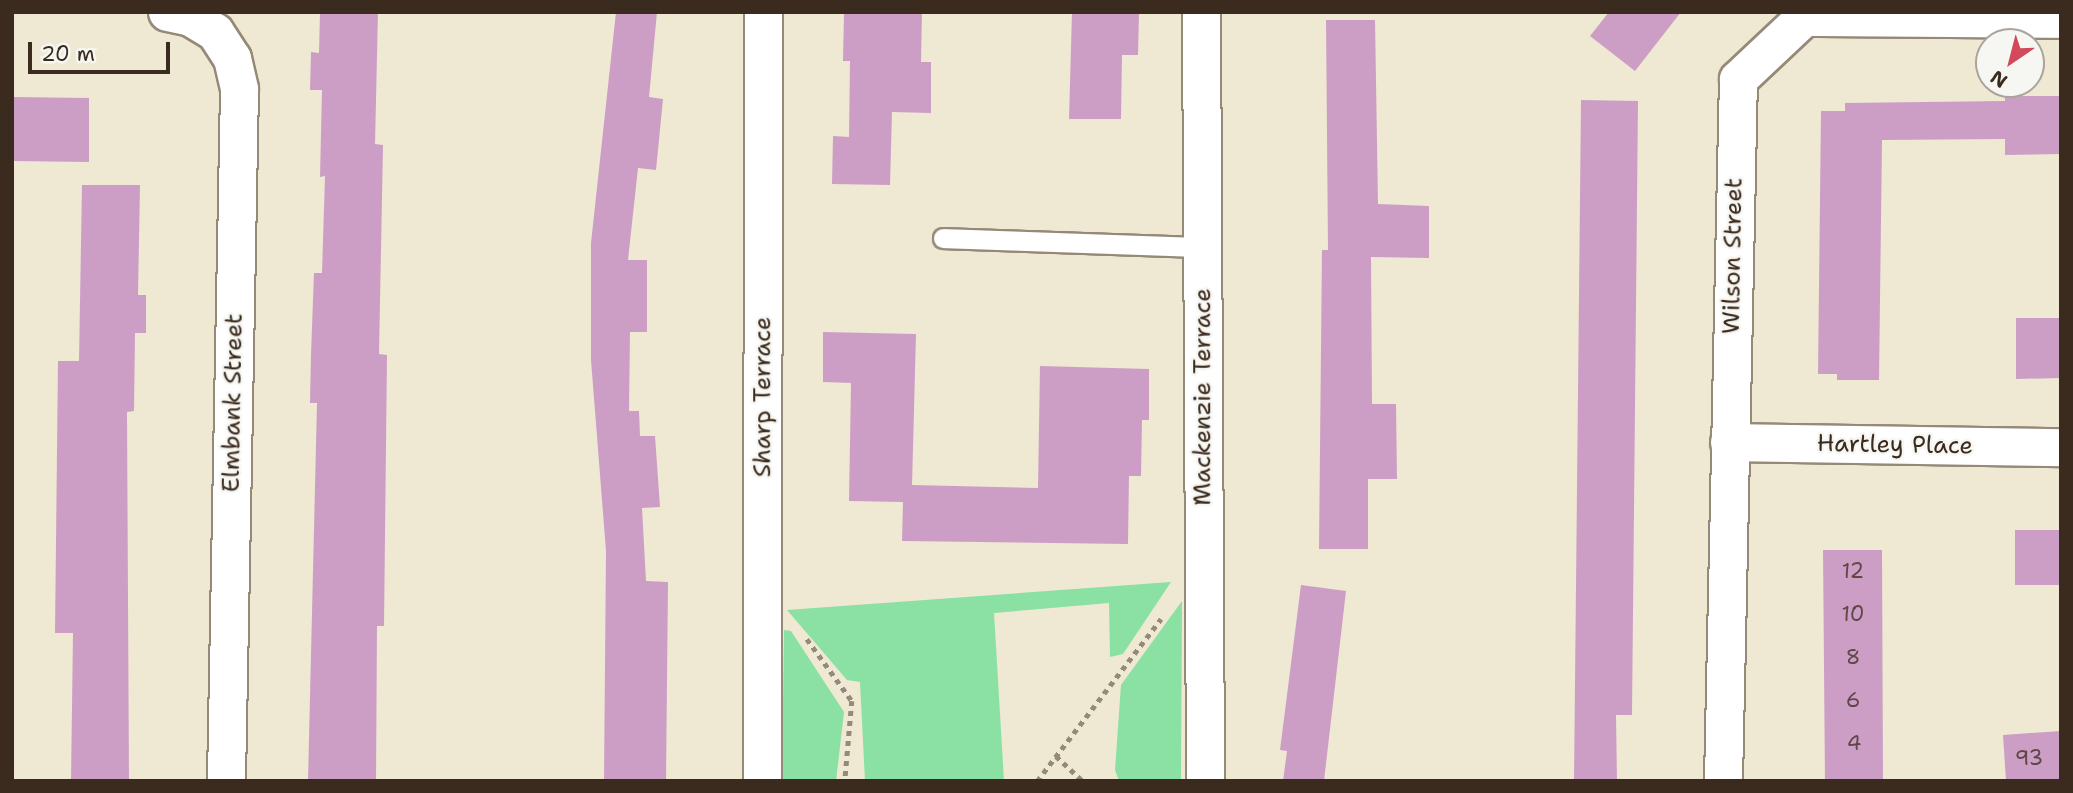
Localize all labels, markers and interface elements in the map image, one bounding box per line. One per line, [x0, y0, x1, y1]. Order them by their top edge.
scale bar [32, 28, 173, 72]
north arrow [1975, 28, 2045, 98]
text: 20 m [41, 40, 95, 68]
text: N [1985, 64, 2012, 94]
street label: Wilson Street [1717, 178, 1749, 334]
street label: Mackenzie Terrace [1189, 288, 1217, 506]
street label: Elmbank Street [217, 313, 249, 493]
street label: Sharp Terrace [749, 317, 777, 477]
street label: Hartley Place [1817, 429, 1973, 461]
house number: 12 [1842, 558, 1864, 584]
house number: 10 [1842, 601, 1864, 627]
house number: 8 [1846, 644, 1860, 670]
house number: 6 [1846, 687, 1860, 713]
house number: 4 [1847, 730, 1861, 756]
house number: 93 [2015, 745, 2043, 771]

